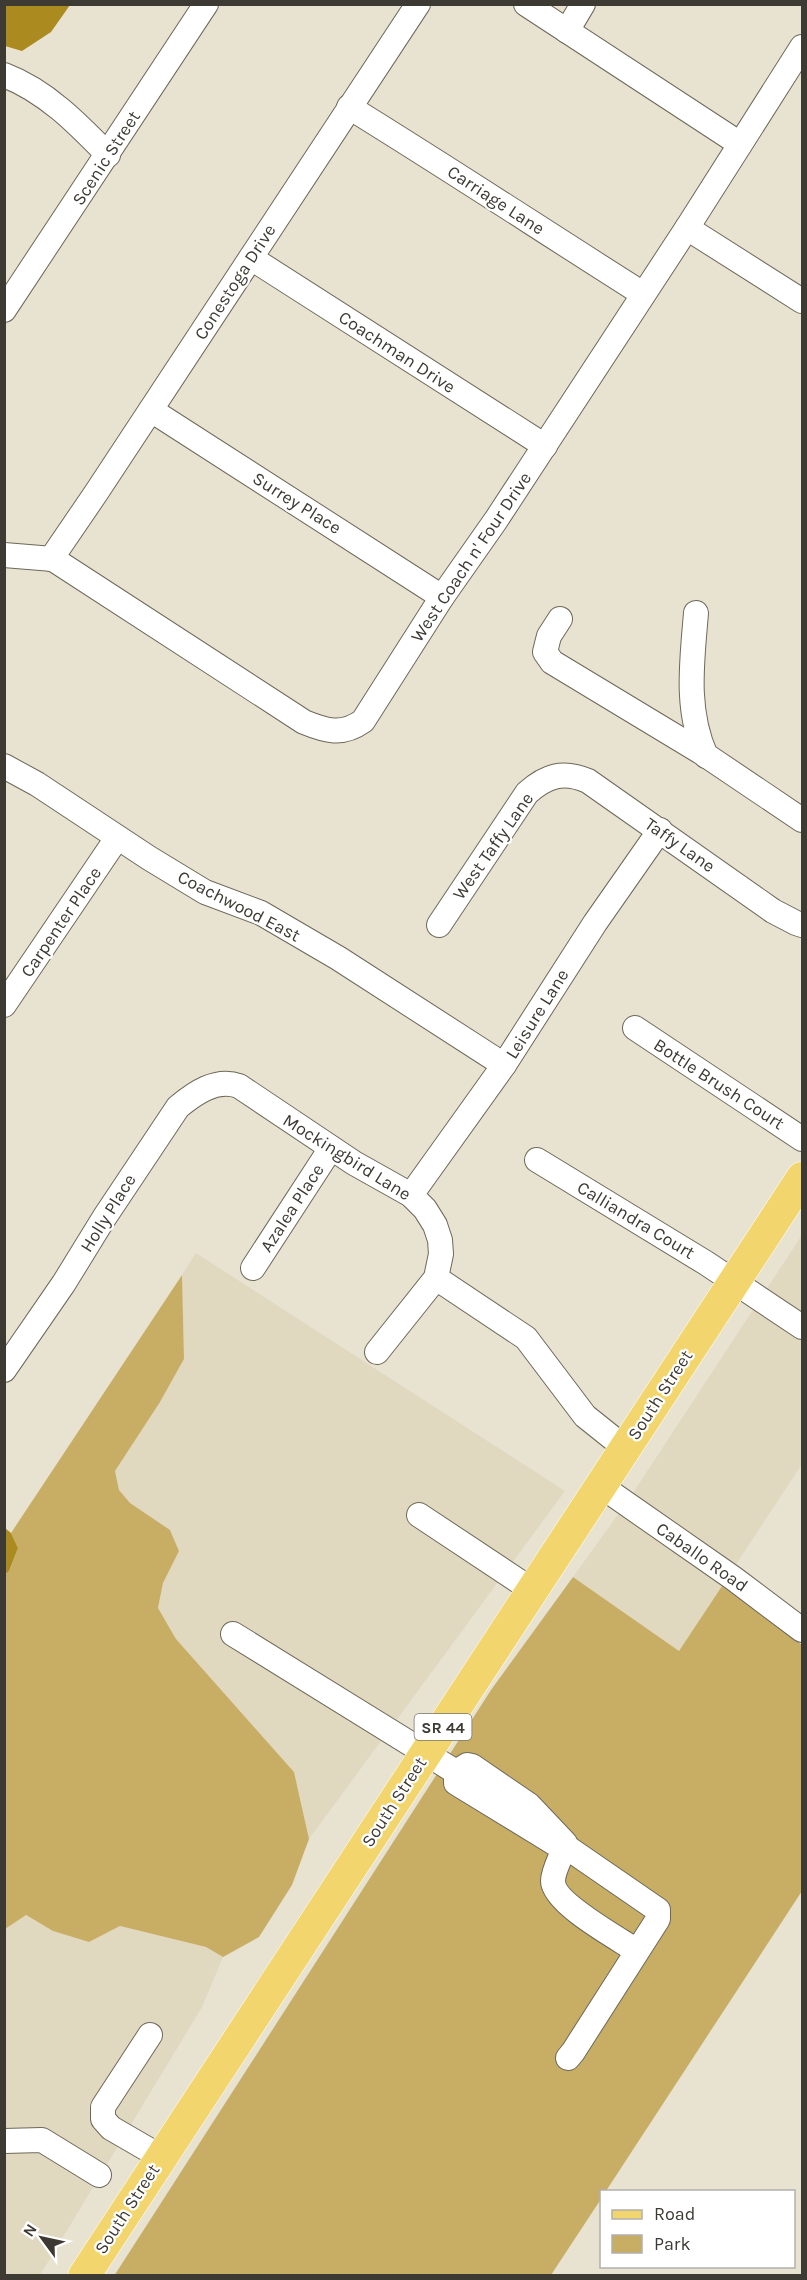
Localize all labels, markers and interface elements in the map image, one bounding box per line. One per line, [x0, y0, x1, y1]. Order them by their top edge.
street label: Scenic Street [67, 106, 145, 210]
street label: Carriage Lane [443, 160, 549, 240]
street label: Conestoga Drive [189, 220, 281, 344]
street label: Coachman Drive [334, 306, 460, 398]
street label: Surrey Place [249, 467, 345, 539]
street label: West Coach n' Four Drive [406, 468, 536, 646]
street label: West Taffy Lane [448, 788, 538, 904]
street label: Taffy Lane [641, 813, 719, 877]
street label: Carpenter Place [16, 863, 106, 981]
street label: Coachwood East [174, 866, 304, 947]
street label: Leisure Lane [501, 965, 573, 1063]
street label: Bottle Brush Court [650, 1034, 789, 1135]
street label: Mockingbird Lane [279, 1109, 415, 1205]
street label: Azalea Place [255, 1160, 329, 1256]
street label: Holly Place [75, 1170, 141, 1256]
street label: Calliandra Court [573, 1176, 699, 1264]
street label: South Street [623, 1346, 697, 1444]
street label: Caballo Road [652, 1517, 752, 1597]
road number: SR 44 [414, 1714, 472, 1740]
street label: South Street [357, 1753, 431, 1851]
street label: South Street [90, 2160, 164, 2258]
legend [600, 2190, 795, 2268]
text: Road [654, 2203, 695, 2225]
north arrow [12, 2208, 72, 2268]
text: N [19, 2220, 41, 2240]
text: Park [654, 2233, 691, 2255]

